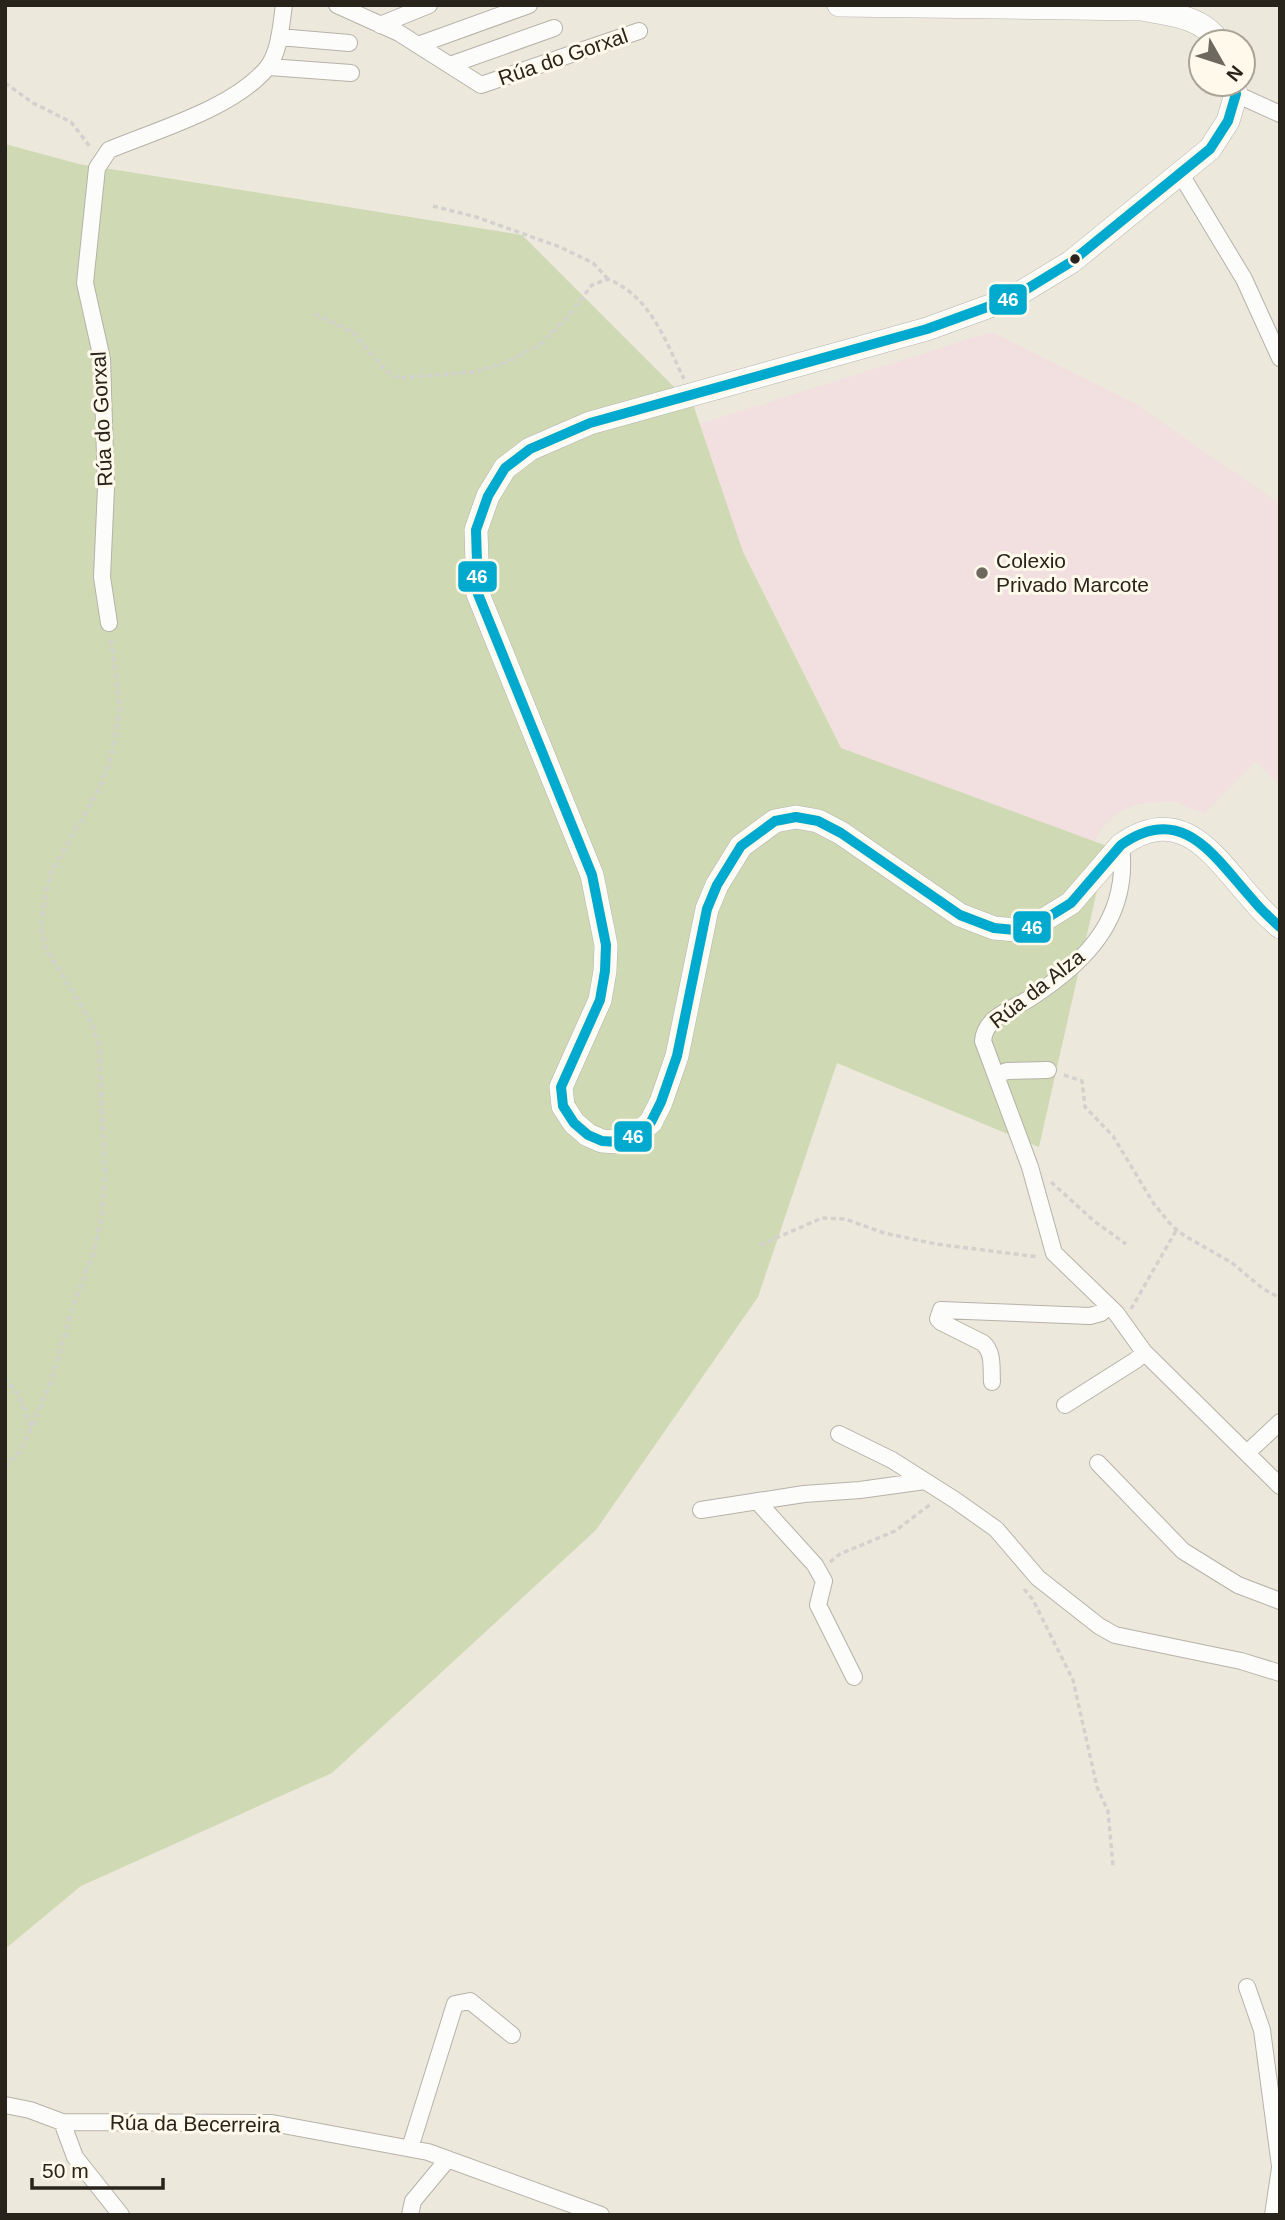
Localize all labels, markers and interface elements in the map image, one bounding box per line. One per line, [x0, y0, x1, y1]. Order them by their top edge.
street label: Rúa do Gorxal [495, 24, 631, 89]
north arrow [1187, 28, 1257, 98]
text: N [1222, 61, 1247, 85]
unlabelled marker [1068, 252, 1082, 266]
line badge: 46 [988, 283, 1028, 316]
text: 46 [997, 289, 1019, 310]
street label: Rúa do Gorxal [86, 351, 117, 487]
place label: Colexio Privado Marcote [996, 549, 1149, 596]
line badge: 46 [457, 560, 498, 593]
marker: Colexio Privado Marcote [974, 565, 990, 581]
text: 46 [466, 566, 488, 587]
line badge: 46 [1012, 910, 1052, 944]
text: 46 [1021, 917, 1043, 938]
street label: Rúa da Alza [985, 944, 1089, 1033]
line badge: 46 [613, 1120, 653, 1153]
text: 46 [622, 1126, 644, 1147]
street label: Rúa da Becerreira [110, 2111, 281, 2136]
scale bar [32, 2146, 163, 2190]
text: 50 m [42, 2159, 89, 2182]

